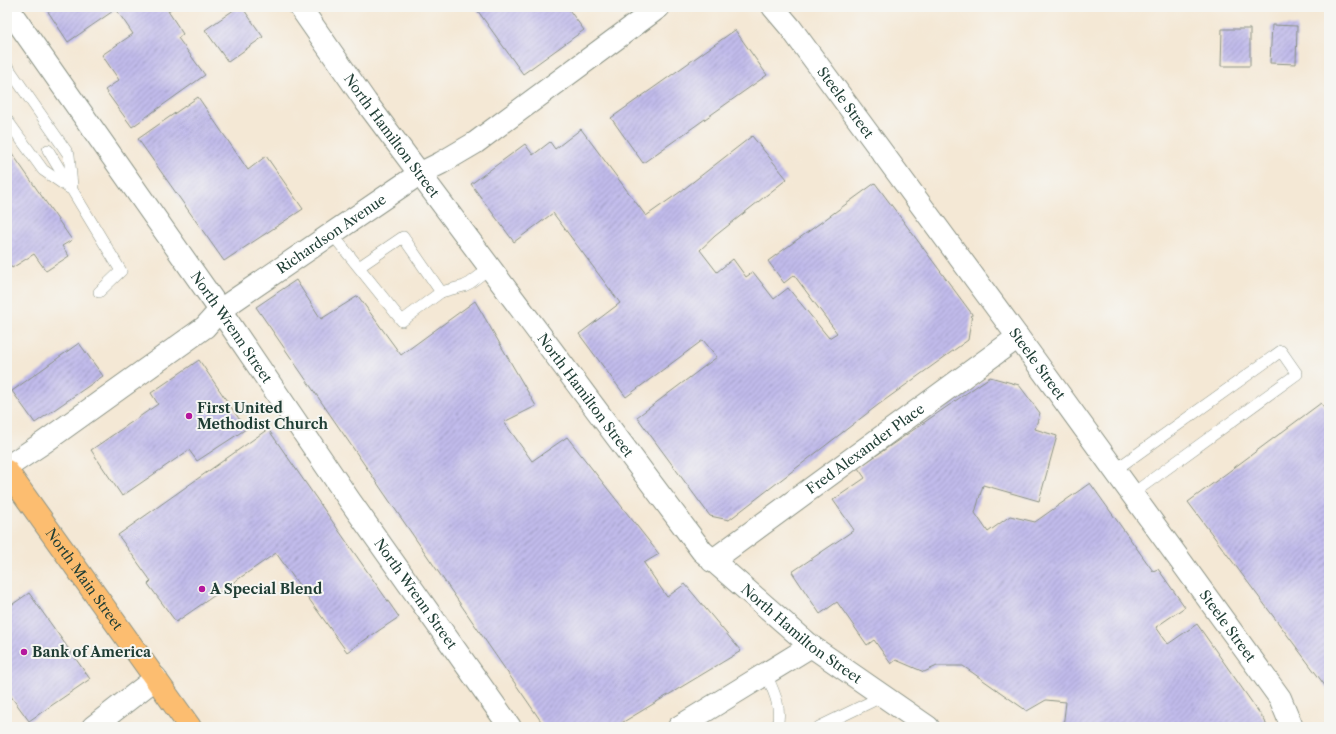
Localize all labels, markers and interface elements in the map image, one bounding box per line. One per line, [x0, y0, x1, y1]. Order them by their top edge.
street label: Steele Street [813, 63, 878, 142]
street label: North Hamilton Street [340, 70, 443, 201]
street label: Richardson Avenue [273, 190, 390, 278]
street label: North Wrenn Street [187, 268, 276, 386]
street label: Steele Street [1005, 324, 1069, 403]
street label: North Hamilton Street [533, 330, 638, 461]
place label: First United Methodist Church [197, 399, 328, 433]
street label: Fred Alexander Place [803, 399, 928, 498]
marker: First United Methodist Church [184, 411, 194, 421]
street label: North Main Street [42, 525, 127, 634]
street label: North Wrenn Street [370, 535, 461, 653]
place label: A Special Blend [209, 580, 323, 598]
street label: North Hamilton Street [737, 580, 865, 687]
marker: A Special Blend [197, 584, 207, 594]
street label: Steele Street [1196, 586, 1260, 665]
place label: Bank of America [32, 643, 152, 661]
marker: Bank of America [19, 647, 29, 657]

